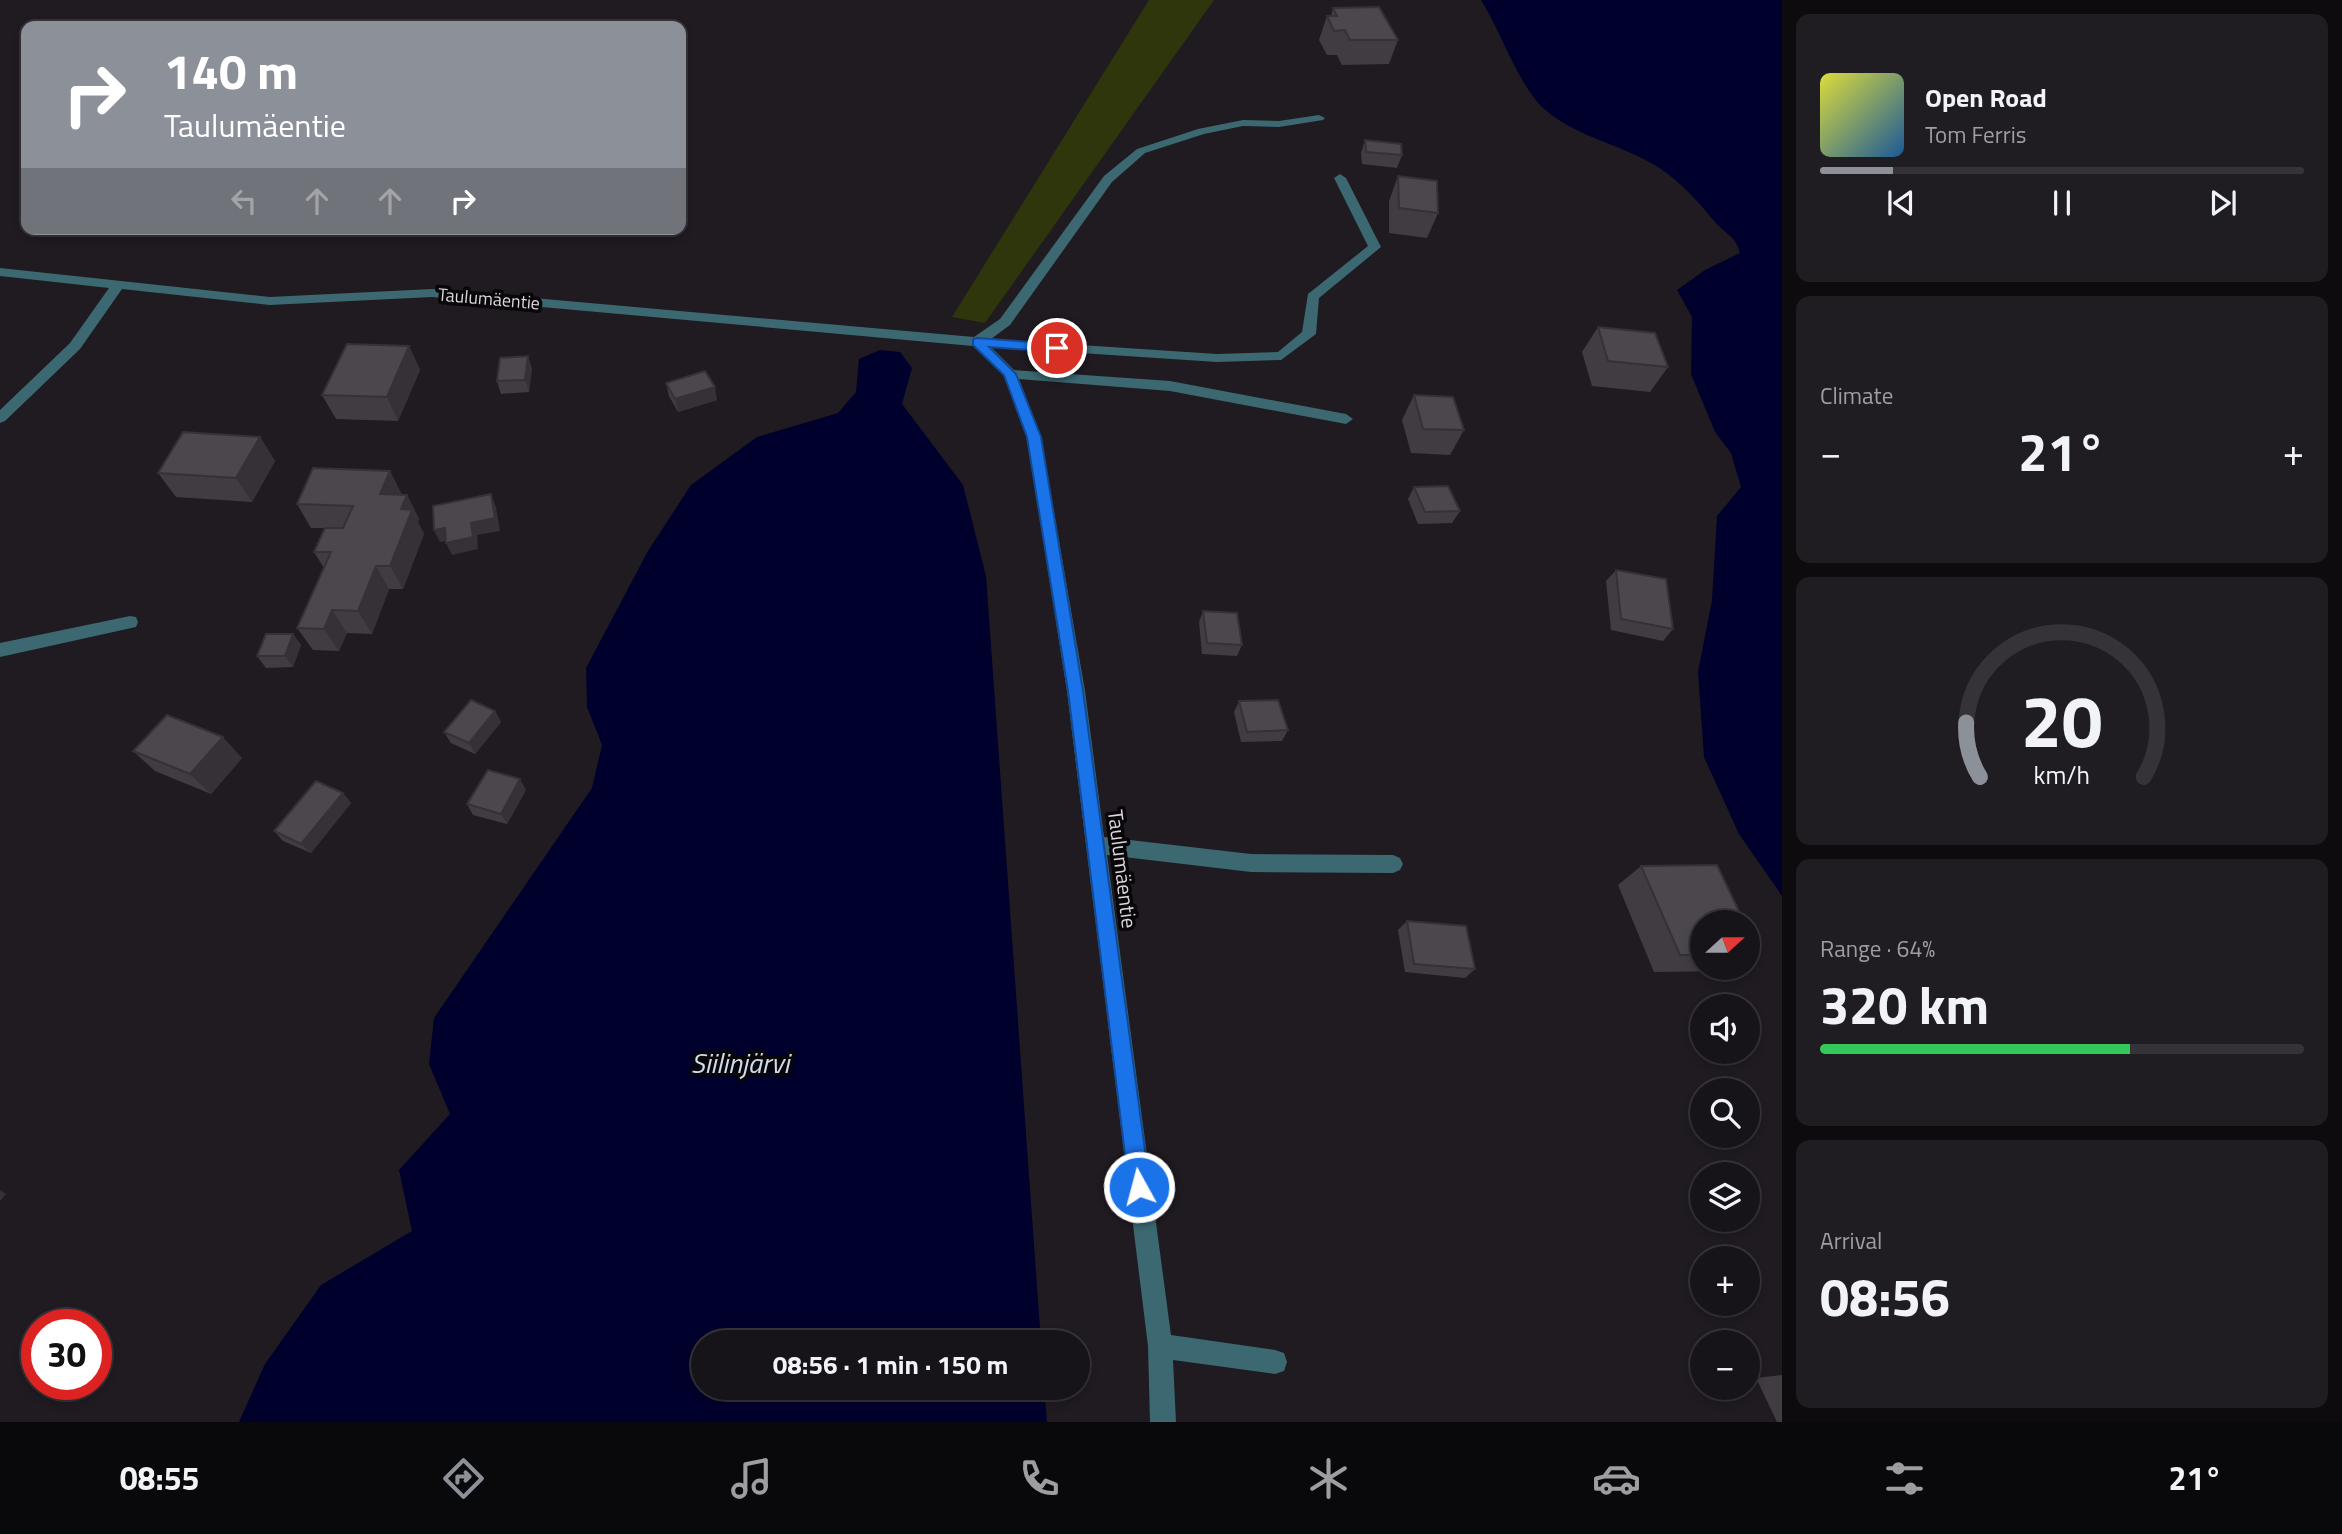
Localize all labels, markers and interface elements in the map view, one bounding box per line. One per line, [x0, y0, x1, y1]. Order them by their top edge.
text: 140 m [164, 33, 298, 108]
icon: right [49, 49, 140, 140]
text: Open Road [1925, 78, 2047, 117]
text: Taulumäentie [164, 101, 346, 149]
text: Tom Ferris [1925, 117, 2026, 152]
icon: left [225, 182, 263, 220]
icon: ahead [298, 182, 336, 220]
icon: ahead [371, 182, 409, 220]
icon: right [444, 182, 482, 220]
icon: previous [1882, 184, 1920, 222]
icon: pause [2043, 184, 2081, 222]
icon: next [2204, 184, 2242, 222]
street label: Taulumäentie [437, 281, 541, 316]
pin [1027, 318, 1087, 378]
icon: arrive [1038, 329, 1076, 367]
text: Climate [1820, 378, 1893, 413]
text: 21° [2018, 412, 2106, 491]
text: − [1820, 423, 1841, 481]
text: + [2283, 423, 2304, 481]
text: 20 [2021, 665, 2103, 775]
text: km/h [2034, 756, 2090, 794]
street label: Taulumäentie [1100, 808, 1146, 930]
north arrow [1690, 910, 1760, 980]
map controls [1690, 910, 1760, 1400]
text: Range · 64% [1820, 931, 1935, 966]
text: 320 km [1820, 965, 1989, 1044]
button: sound [1690, 994, 1760, 1064]
water label: Siilinjärvi [691, 1041, 792, 1084]
button: search [1690, 1078, 1760, 1148]
position arrow [1102, 1150, 1176, 1224]
button: layers [1690, 1162, 1760, 1232]
text: Arrival [1820, 1223, 1882, 1258]
button: + [1690, 1246, 1760, 1316]
text: 08:56 [1820, 1257, 1950, 1336]
speed limit sign: 30 [21, 1309, 112, 1400]
button: − [1690, 1330, 1760, 1400]
text: 08:56 · 1 min · 150 m [773, 1345, 1008, 1384]
text: 08:55 [120, 1454, 200, 1502]
icon: directions [439, 1454, 488, 1503]
icon: music [727, 1454, 776, 1503]
icon: phone [1015, 1454, 1064, 1503]
icon: climate [1304, 1454, 1353, 1503]
icon: car [1592, 1454, 1641, 1503]
icon: filters [1880, 1454, 1929, 1503]
text: 21° [2168, 1454, 2222, 1502]

